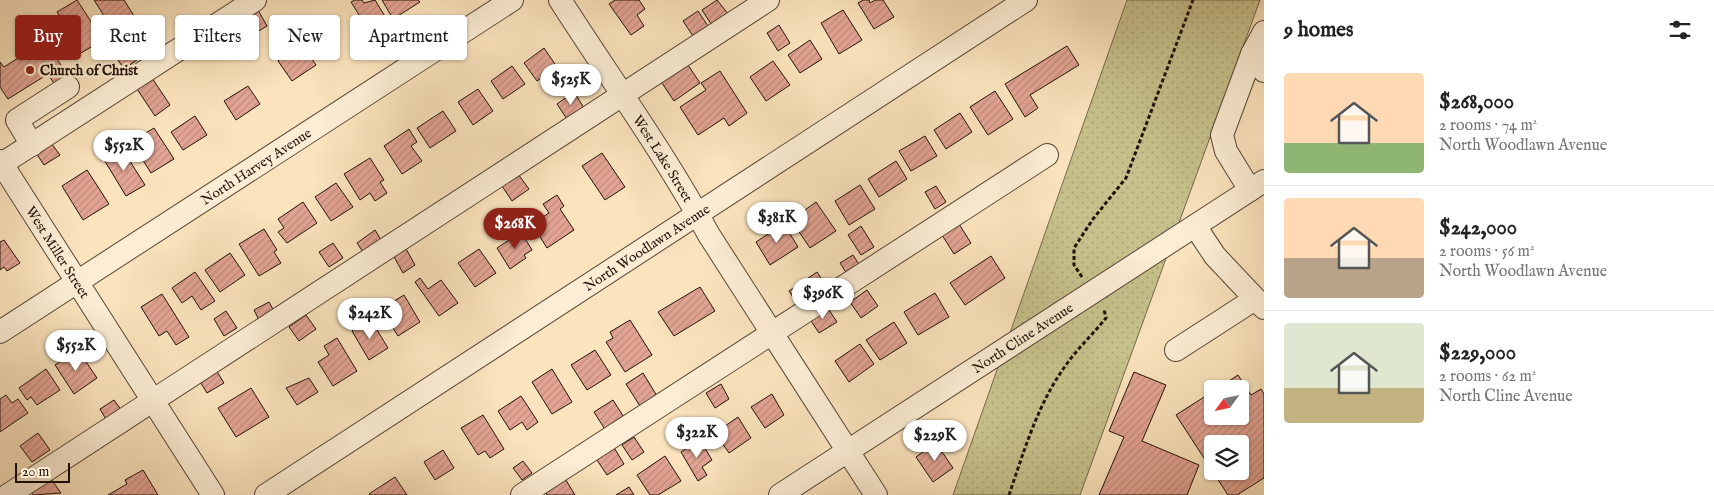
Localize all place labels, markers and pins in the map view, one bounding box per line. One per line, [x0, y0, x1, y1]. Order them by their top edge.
place label: Church of Christ [40, 62, 138, 80]
marker: Church of Christ [24, 64, 36, 76]
pin: $525K [536, 64, 606, 106]
pin: $552K [89, 130, 159, 172]
pin: $381K [742, 202, 812, 244]
pin: $268K [480, 208, 550, 250]
pin: $396K [788, 278, 858, 320]
pin: $242K [335, 298, 405, 340]
pin: $552K [41, 330, 111, 372]
pin: $322K [662, 416, 732, 459]
pin: $229K [900, 420, 970, 462]

